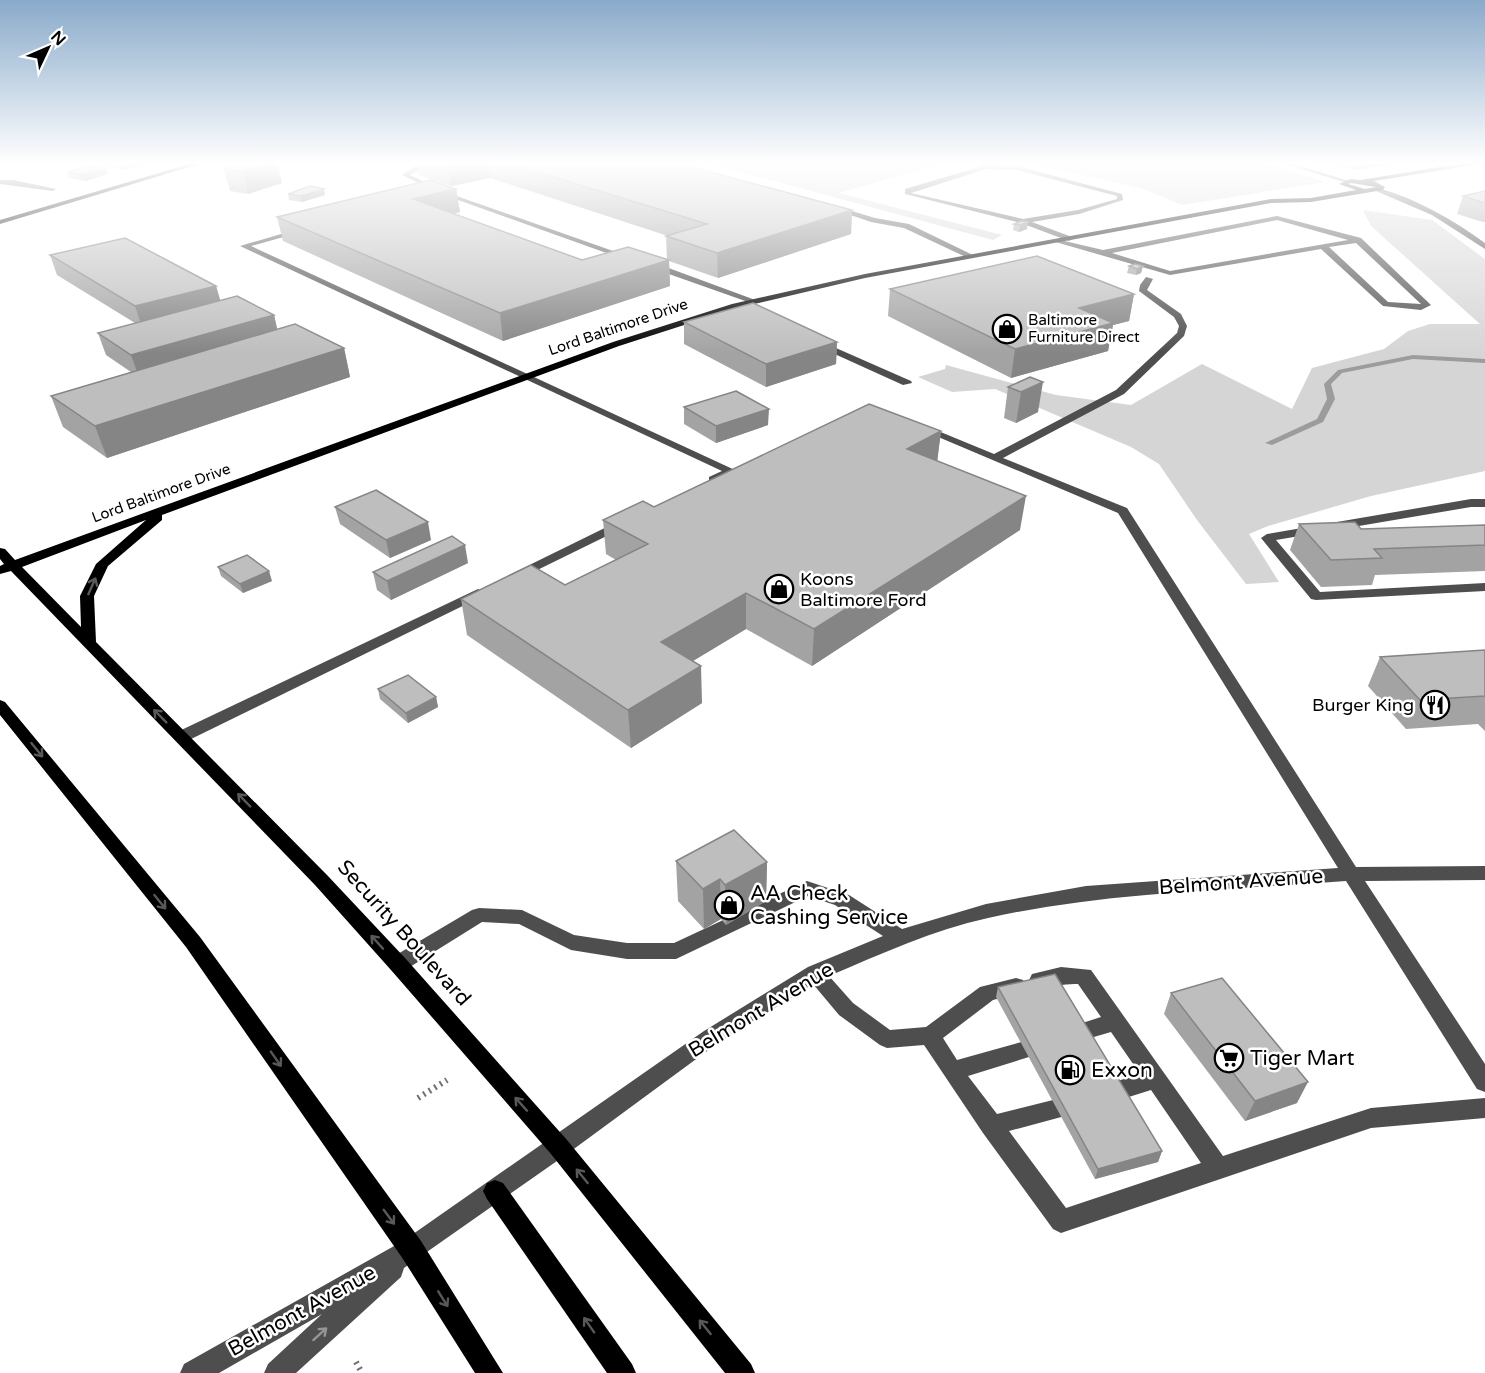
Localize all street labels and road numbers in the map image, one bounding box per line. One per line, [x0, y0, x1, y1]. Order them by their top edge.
street label: Lord Baltimore Drive [546, 295, 690, 359]
street label: Lord Baltimore Drive [89, 460, 233, 526]
street label: Security Boulevard [332, 855, 476, 1011]
street label: Belmont Avenue [1158, 864, 1324, 900]
street label: Belmont Avenue [684, 957, 838, 1063]
street label: Belmont Avenue [224, 1260, 380, 1362]

